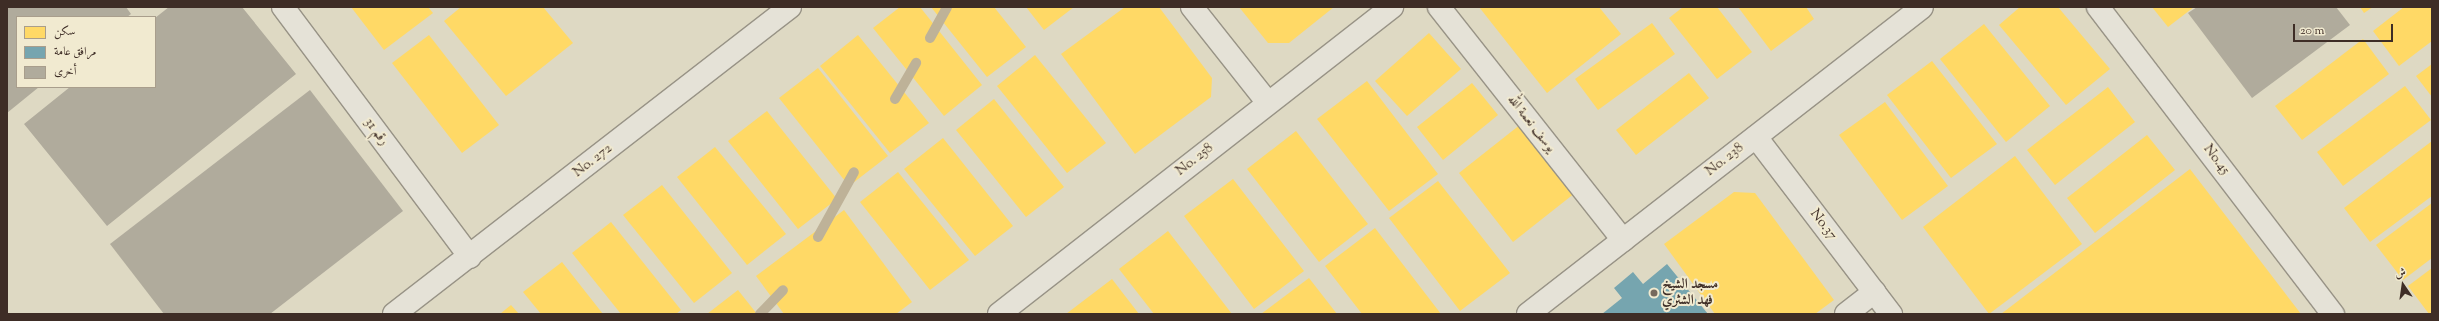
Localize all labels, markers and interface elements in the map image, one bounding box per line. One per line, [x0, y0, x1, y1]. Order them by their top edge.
legend [16, 16, 156, 88]
scale bar [2295, 16, 2395, 42]
text: 20 m [2300, 22, 2324, 40]
text: سكن [54, 23, 75, 41]
text: مرافق عامة [54, 43, 96, 61]
text: أخرى [54, 63, 77, 81]
street label: يوسف نعمة الله [1503, 92, 1559, 156]
street label: رقم 31 [360, 115, 392, 149]
street label: No. 258 [1173, 140, 1217, 180]
street label: No. 238 [1703, 140, 1747, 180]
street label: No. 272 [570, 141, 616, 181]
street label: No.45 [2199, 142, 2233, 178]
street label: No.37 [1806, 206, 1840, 244]
text: ش [2393, 264, 2407, 282]
north arrow [2383, 265, 2423, 305]
place label: مسجد الشيخ فهد الشثري [1662, 277, 1718, 310]
marker: مسجد الشيخ فهد الشثري [1649, 288, 1659, 298]

